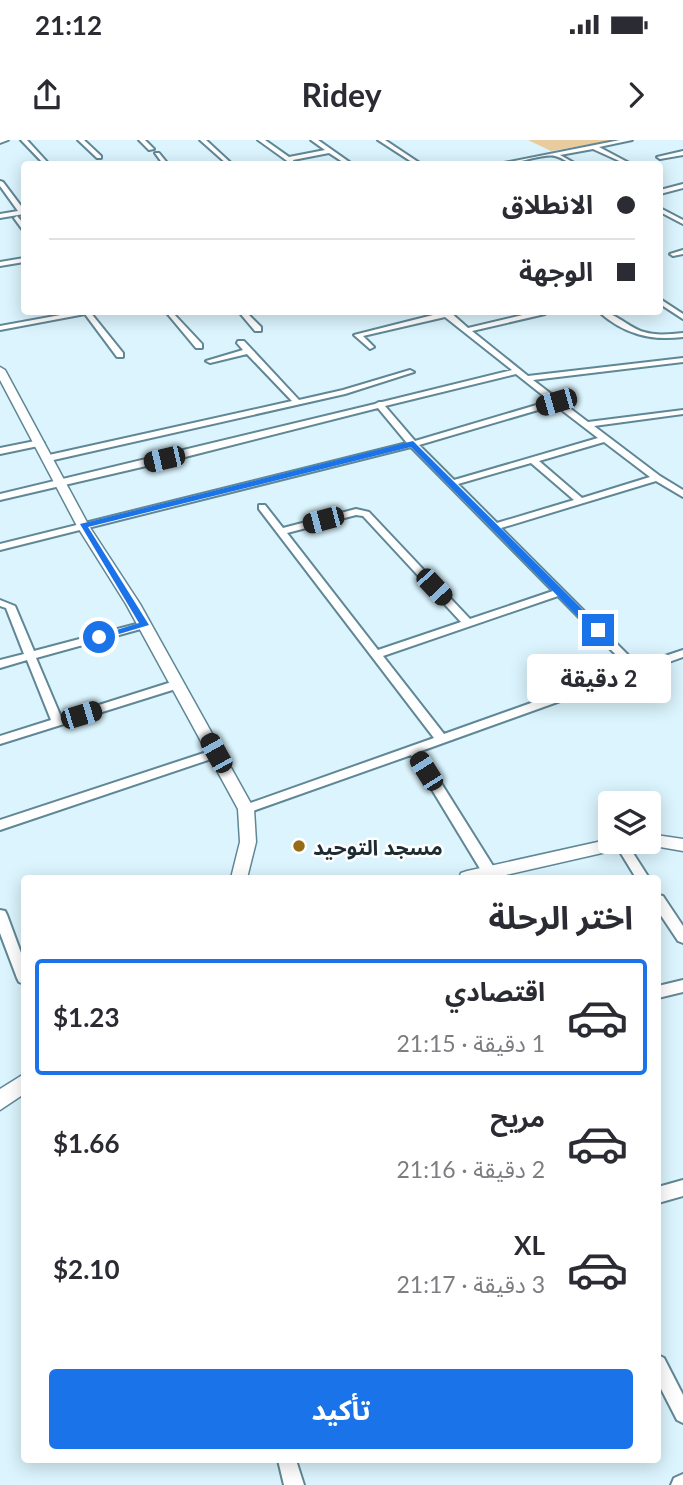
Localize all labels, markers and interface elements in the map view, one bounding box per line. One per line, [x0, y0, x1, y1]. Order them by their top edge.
text: 21:12 [35, 9, 102, 41]
text: Ridey [301, 75, 382, 114]
icon: share [28, 76, 66, 114]
icon: forward [617, 76, 655, 114]
text: الانطلاق [502, 188, 593, 220]
text: الوجهة [519, 255, 593, 287]
car [533, 386, 580, 418]
car [142, 444, 187, 474]
car [300, 504, 347, 536]
car [412, 564, 457, 610]
route end [582, 614, 614, 646]
route start [83, 621, 115, 653]
callout: 2 دقيقة [526, 654, 670, 704]
text: 2 دقيقة [561, 664, 637, 692]
car [58, 699, 105, 731]
car [197, 730, 236, 776]
car [406, 748, 447, 794]
map controls [598, 791, 661, 854]
button: layers [598, 791, 661, 854]
place label: مسجد التوحيد [313, 834, 443, 860]
marker: مسجد التوحيد [291, 838, 307, 854]
text: اختر الرحلة [489, 897, 633, 936]
text: اقتصادي [445, 975, 545, 1007]
icon: car [566, 986, 629, 1049]
text: $1.23 [53, 1001, 120, 1033]
text: 1 دقيقة · 21:15 [397, 1029, 545, 1057]
text: مريح [490, 1101, 545, 1133]
icon: car [566, 1112, 629, 1175]
text: $1.66 [53, 1127, 120, 1159]
text: 2 دقيقة · 21:16 [397, 1155, 545, 1183]
text: XL [514, 1229, 545, 1261]
icon: car [566, 1238, 629, 1301]
text: $2.10 [53, 1253, 120, 1285]
text: 3 دقيقة · 21:17 [397, 1270, 545, 1298]
button: تأكيد [49, 1369, 633, 1449]

